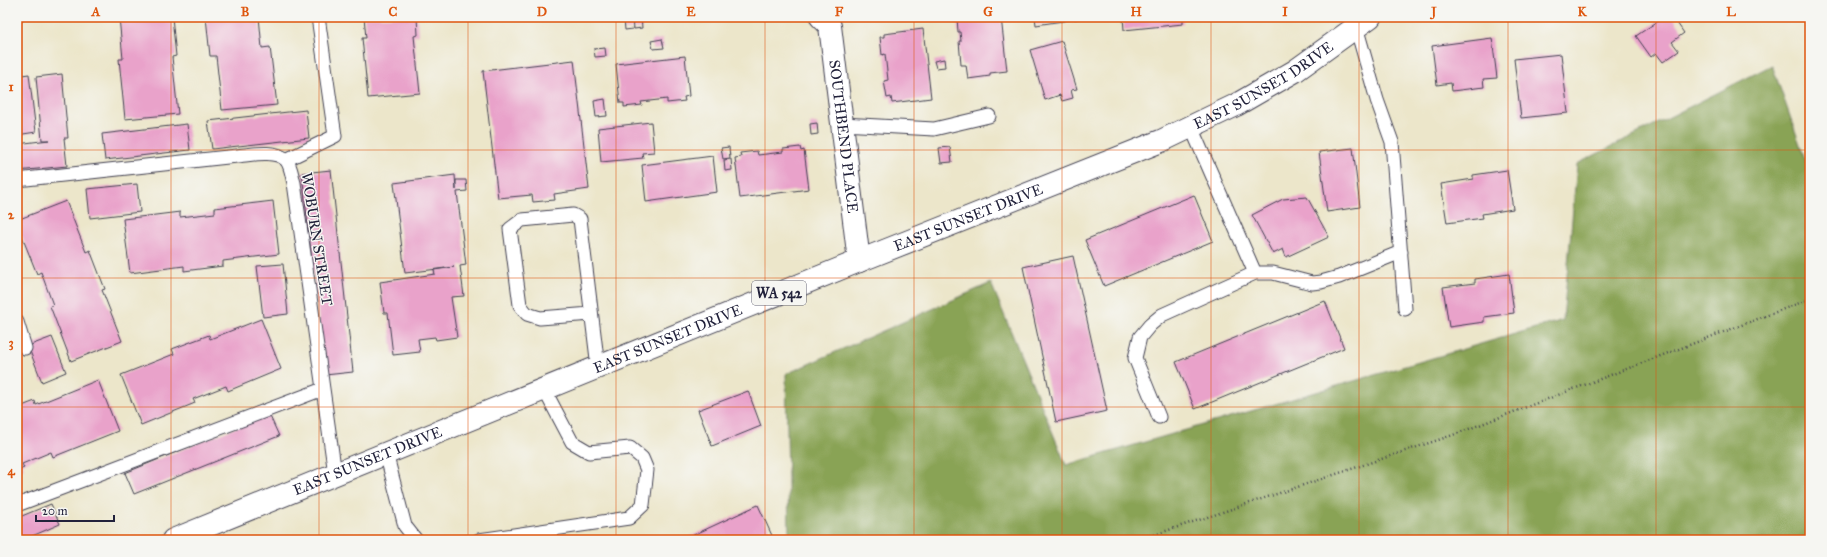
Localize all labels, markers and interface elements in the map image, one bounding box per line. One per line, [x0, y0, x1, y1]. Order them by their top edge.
text: A [91, 4, 101, 20]
text: B [241, 4, 250, 20]
text: C [389, 4, 398, 20]
text: D [537, 4, 547, 20]
text: E [686, 4, 696, 20]
text: F [835, 4, 844, 20]
text: G [983, 4, 993, 20]
text: H [1130, 4, 1142, 20]
text: I [1282, 4, 1288, 20]
text: J [1429, 4, 1437, 20]
text: K [1577, 4, 1587, 20]
text: L [1726, 4, 1736, 20]
street label: EAST SUNSET DRIVE [1190, 37, 1337, 133]
street label: SOUTHBEND PLACE [825, 59, 862, 214]
text: 1 [8, 79, 14, 95]
street label: WOBURN STREET [298, 171, 336, 307]
street label: EAST SUNSET DRIVE [891, 180, 1046, 255]
text: 2 [8, 207, 15, 223]
road number: WA 542 [752, 281, 806, 305]
street label: EAST SUNSET DRIVE [591, 300, 745, 377]
text: 3 [8, 335, 14, 351]
street label: EAST SUNSET DRIVE [291, 423, 445, 499]
text: 4 [7, 463, 15, 479]
scale bar [36, 497, 114, 523]
text: 20 m [42, 504, 68, 518]

